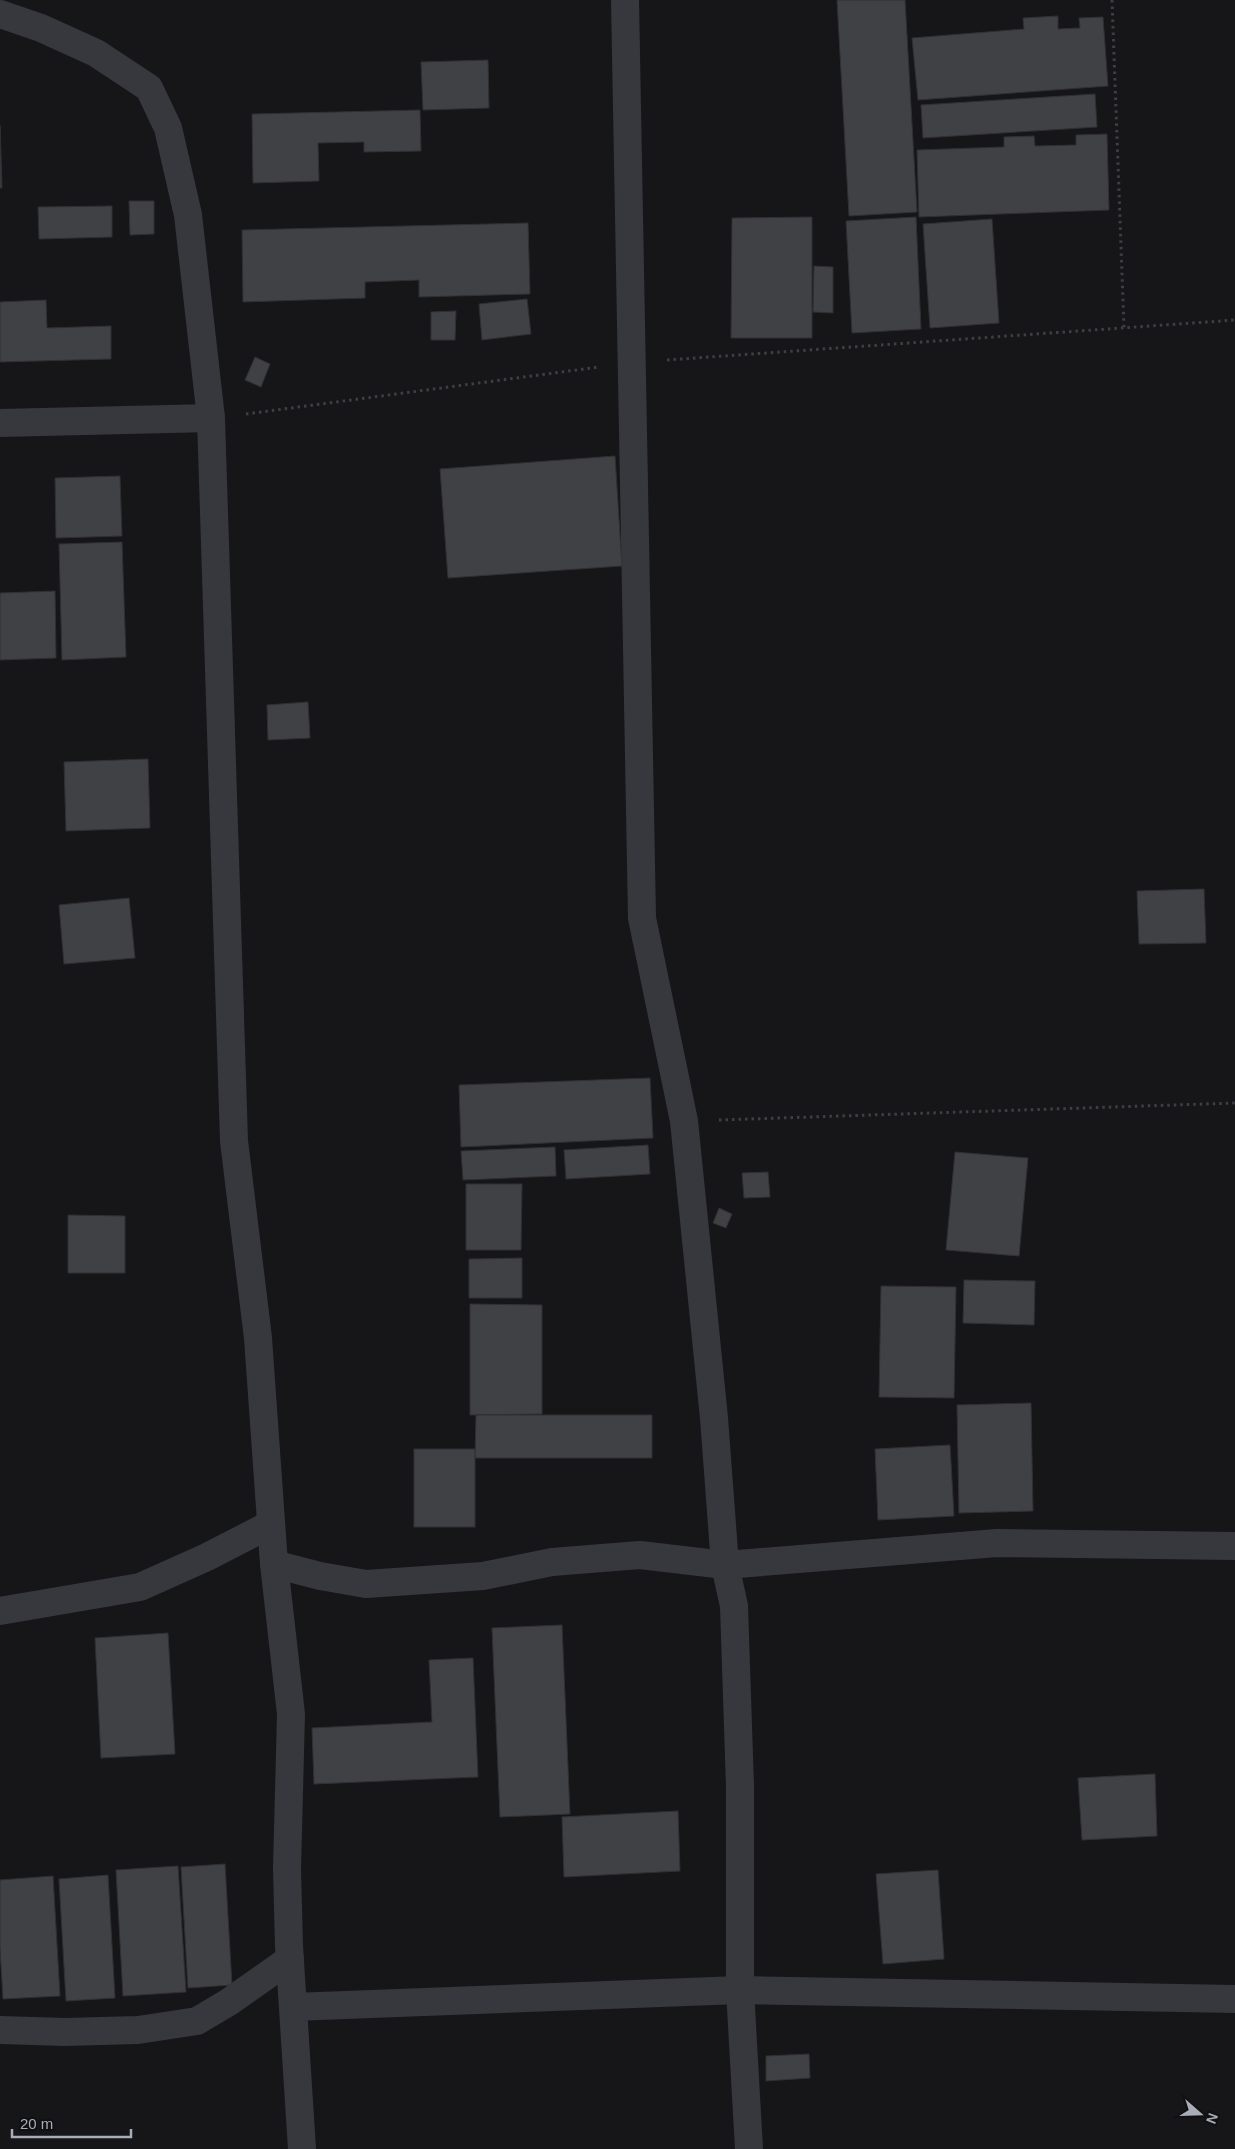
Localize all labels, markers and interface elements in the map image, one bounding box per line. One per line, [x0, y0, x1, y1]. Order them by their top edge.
north arrow [1175, 2089, 1225, 2139]
scale bar [12, 2106, 131, 2138]
text: N [1203, 2111, 1221, 2126]
text: 20 m [20, 2115, 53, 2132]

